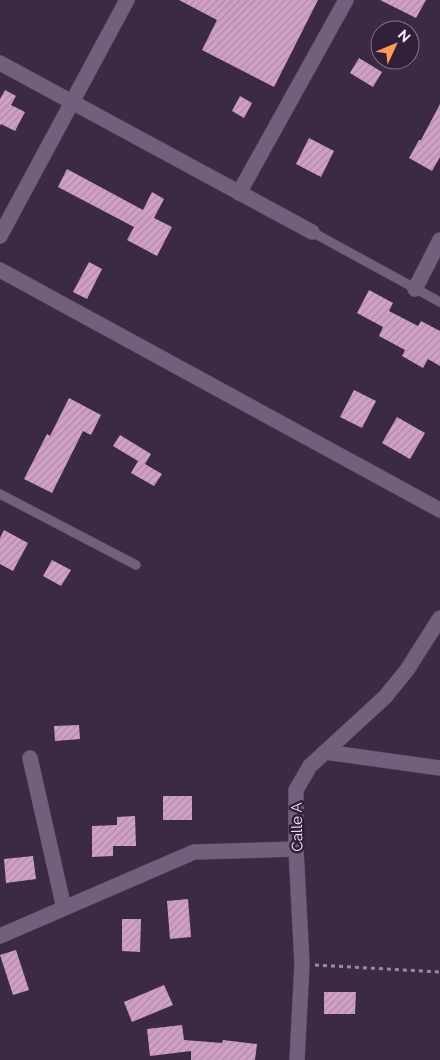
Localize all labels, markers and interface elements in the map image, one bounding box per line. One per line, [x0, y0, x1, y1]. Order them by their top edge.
north arrow [370, 20, 420, 70]
text: N [395, 27, 414, 45]
street label: Calle A [288, 802, 306, 852]

